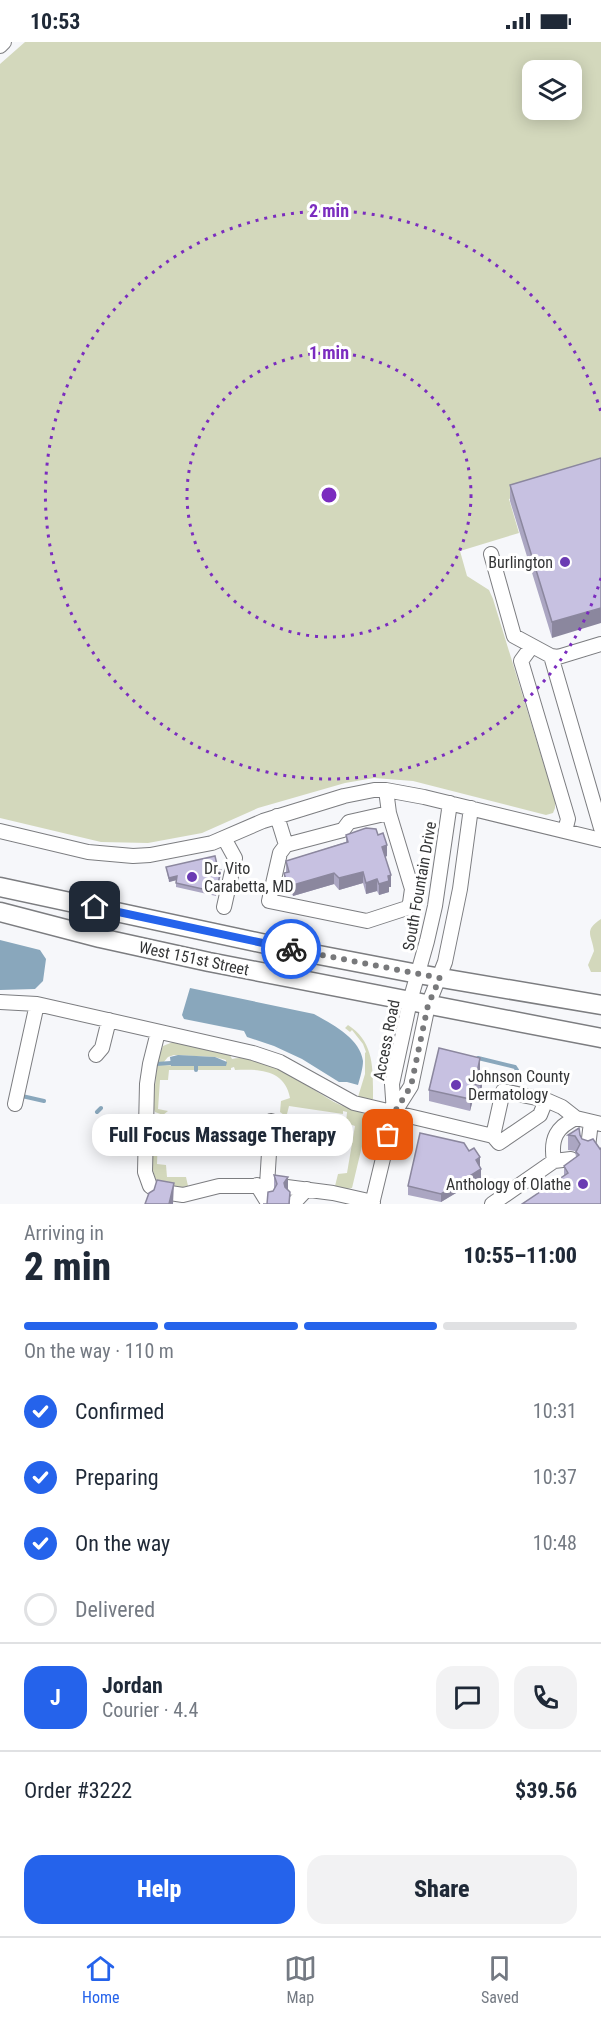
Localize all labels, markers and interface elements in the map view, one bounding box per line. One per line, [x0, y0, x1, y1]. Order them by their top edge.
text: 10:53 [30, 9, 81, 34]
map controls [522, 60, 582, 120]
button: layers [522, 60, 582, 120]
text: 2 min [309, 200, 349, 221]
text: 1 min [309, 342, 349, 363]
centre of rings [319, 485, 339, 505]
place label: Burlington [488, 553, 553, 572]
marker: Burlington [558, 555, 572, 569]
street label: South Fountain Drive [399, 820, 440, 952]
place label: Dr. Vito Carabetta, MD [204, 859, 294, 896]
marker: Dr. Vito Carabetta, MD [185, 870, 199, 884]
pin [69, 881, 120, 932]
icon: home [78, 890, 111, 923]
courier [261, 919, 321, 979]
icon: bike [275, 933, 308, 966]
street label: West 151st Street [137, 938, 251, 979]
street label: Access Road [369, 998, 404, 1082]
place label: Johnson County Dermatology [468, 1067, 570, 1104]
marker: Johnson County Dermatology [449, 1078, 463, 1092]
pin [362, 1109, 413, 1160]
callout: Full Focus Massage Therapy [91, 1114, 352, 1156]
icon: bag [371, 1118, 404, 1151]
text: Full Focus Massage Therapy [109, 1123, 336, 1147]
place label: Anthology of Olathe [446, 1175, 571, 1194]
marker: Anthology of Olathe [576, 1177, 590, 1191]
text: Arriving in [24, 1221, 104, 1245]
text: 10:55–11:00 [463, 1243, 577, 1268]
text: 2 min [24, 1244, 111, 1290]
text: On the way · 110 m [24, 1339, 174, 1363]
icon: check [24, 1395, 57, 1428]
text: Confirmed [75, 1399, 164, 1424]
text: 10:31 [533, 1399, 577, 1423]
icon: check [24, 1461, 57, 1494]
text: Preparing [75, 1465, 159, 1490]
text: 10:37 [533, 1465, 577, 1489]
icon: check [24, 1527, 57, 1560]
text: On the way [75, 1531, 170, 1556]
text: 10:48 [533, 1531, 577, 1555]
text: Delivered [75, 1597, 155, 1622]
button: chat [436, 1666, 499, 1729]
button: phone [514, 1666, 577, 1729]
text: Jordan [102, 1673, 163, 1698]
text: J [50, 1685, 61, 1710]
text: Courier · 4.4 [102, 1698, 198, 1722]
text: Order #3222 [24, 1778, 132, 1803]
text: $39.56 [515, 1778, 577, 1803]
button: Help [24, 1855, 295, 1924]
button: Share [307, 1855, 577, 1924]
tab: Home [82, 1952, 120, 2007]
tab: Map [284, 1952, 317, 2007]
tab: Saved [481, 1952, 519, 2007]

